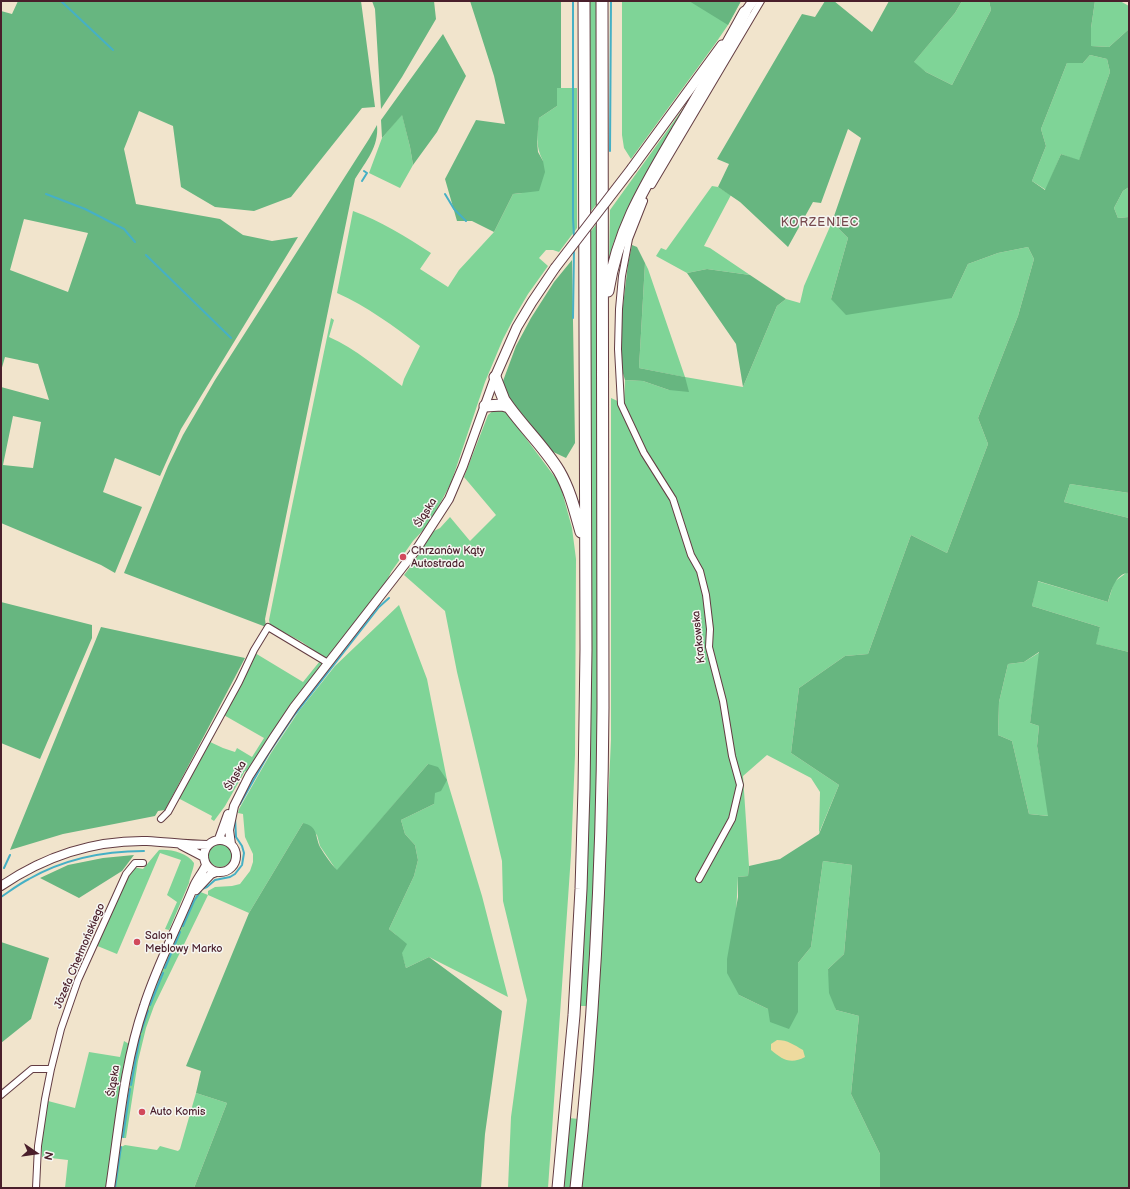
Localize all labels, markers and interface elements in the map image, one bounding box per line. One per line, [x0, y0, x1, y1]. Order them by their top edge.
district label: KORZENIEC [781, 216, 859, 230]
street label: Śląska [412, 496, 440, 530]
place label: Chrzanów Kąty Autostrada [411, 544, 485, 570]
marker: Chrzanów Kąty Autostrada [398, 552, 408, 562]
street label: Krakowska [690, 610, 708, 664]
street label: Śląska [222, 759, 250, 793]
street label: Józefa Chełmońskiego [52, 901, 108, 1011]
place label: Salon Meblowy Marko [145, 929, 223, 955]
marker: Salon Meblowy Marko [132, 937, 142, 947]
street label: Śląska [105, 1064, 123, 1098]
place label: Auto Komis [150, 1105, 205, 1119]
marker: Auto Komis [137, 1107, 147, 1117]
north arrow [16, 1133, 56, 1173]
text: N [41, 1150, 55, 1161]

